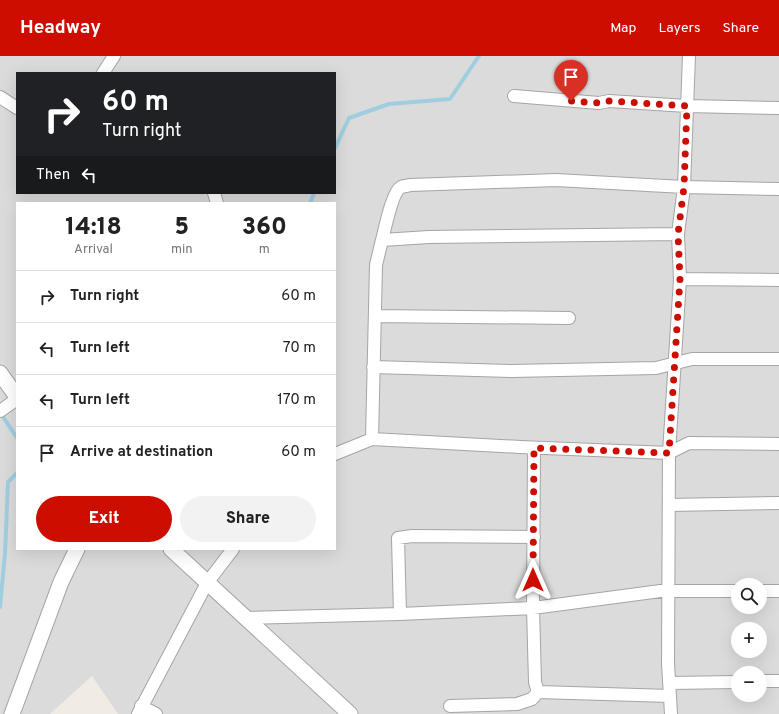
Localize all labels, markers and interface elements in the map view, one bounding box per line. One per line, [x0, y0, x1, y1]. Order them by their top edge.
text: Headway [20, 16, 101, 40]
text: Map [610, 20, 636, 37]
text: Layers [658, 20, 700, 37]
text: Share [722, 20, 759, 37]
pin [554, 60, 588, 101]
icon: arrive [560, 66, 582, 88]
text: 60 m [102, 85, 169, 121]
icon: right [36, 88, 88, 140]
text: Turn right [102, 120, 182, 143]
icon: left [78, 164, 100, 186]
text: Then [36, 166, 70, 185]
text: 14:18 [65, 213, 122, 243]
text: 5 [174, 213, 189, 243]
text: 360 [242, 213, 287, 243]
text: Arrival [74, 242, 113, 258]
text: min [171, 242, 193, 258]
text: m [259, 242, 270, 258]
icon: right [36, 286, 58, 308]
text: Turn right [70, 287, 139, 306]
text: 60 m [281, 287, 316, 306]
icon: left [36, 338, 58, 360]
text: Turn left [70, 339, 130, 358]
text: 70 m [283, 339, 316, 358]
icon: left [36, 390, 58, 412]
text: Turn left [70, 391, 130, 410]
text: 170 m [277, 391, 316, 410]
icon: arrive [36, 442, 58, 464]
text: Arrive at destination [70, 443, 213, 462]
text: 60 m [281, 443, 316, 462]
button: Exit [36, 496, 172, 542]
button: Share [180, 496, 316, 542]
position arrow [512, 559, 554, 601]
map controls [731, 578, 767, 702]
button: search [731, 578, 767, 614]
button: + [731, 622, 767, 658]
button: − [731, 666, 767, 702]

